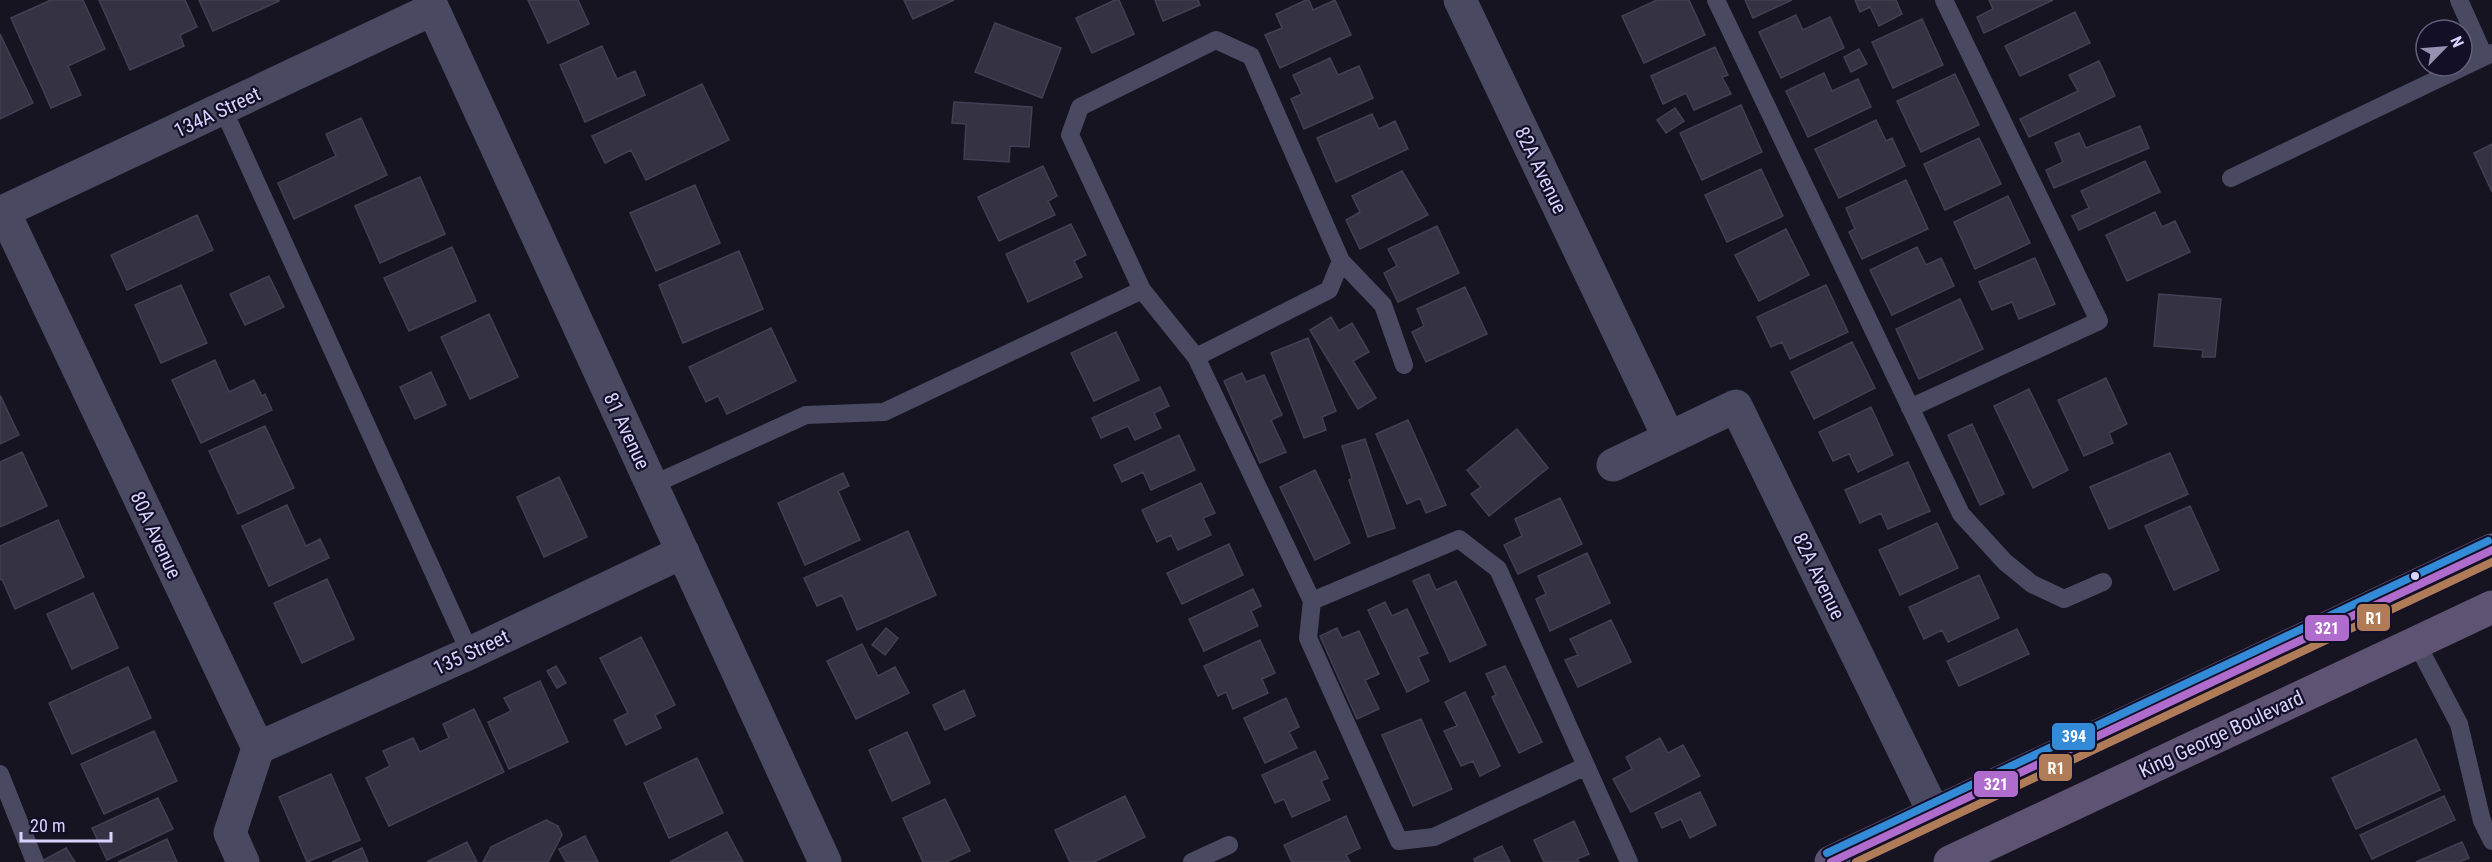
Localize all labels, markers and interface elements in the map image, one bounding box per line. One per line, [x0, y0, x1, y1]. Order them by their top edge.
north arrow [2414, 18, 2474, 78]
text: N [2446, 33, 2468, 50]
street label: 134A Street [170, 82, 264, 142]
street label: 82A Avenue [1510, 123, 1572, 217]
street label: 81 Avenue [599, 389, 655, 473]
street label: 80A Avenue [125, 488, 187, 582]
street label: 82A Avenue [1788, 529, 1850, 623]
unlabelled marker [2409, 570, 2421, 582]
line badge: R1 [2356, 603, 2391, 632]
text: R1 [2366, 609, 2382, 628]
line badge: 321 [2304, 614, 2350, 642]
text: 321 [2315, 619, 2339, 638]
street label: 135 Street [429, 624, 513, 680]
street label: King George Boulevard [2135, 685, 2307, 783]
line badge: 394 [2051, 722, 2096, 751]
text: 394 [2062, 727, 2086, 746]
line badge: R1 [2038, 753, 2073, 782]
text: R1 [2048, 759, 2064, 778]
line badge: 321 [1973, 770, 2019, 798]
text: 321 [1984, 775, 2008, 794]
scale bar [21, 805, 111, 843]
text: 20 m [30, 815, 65, 836]

